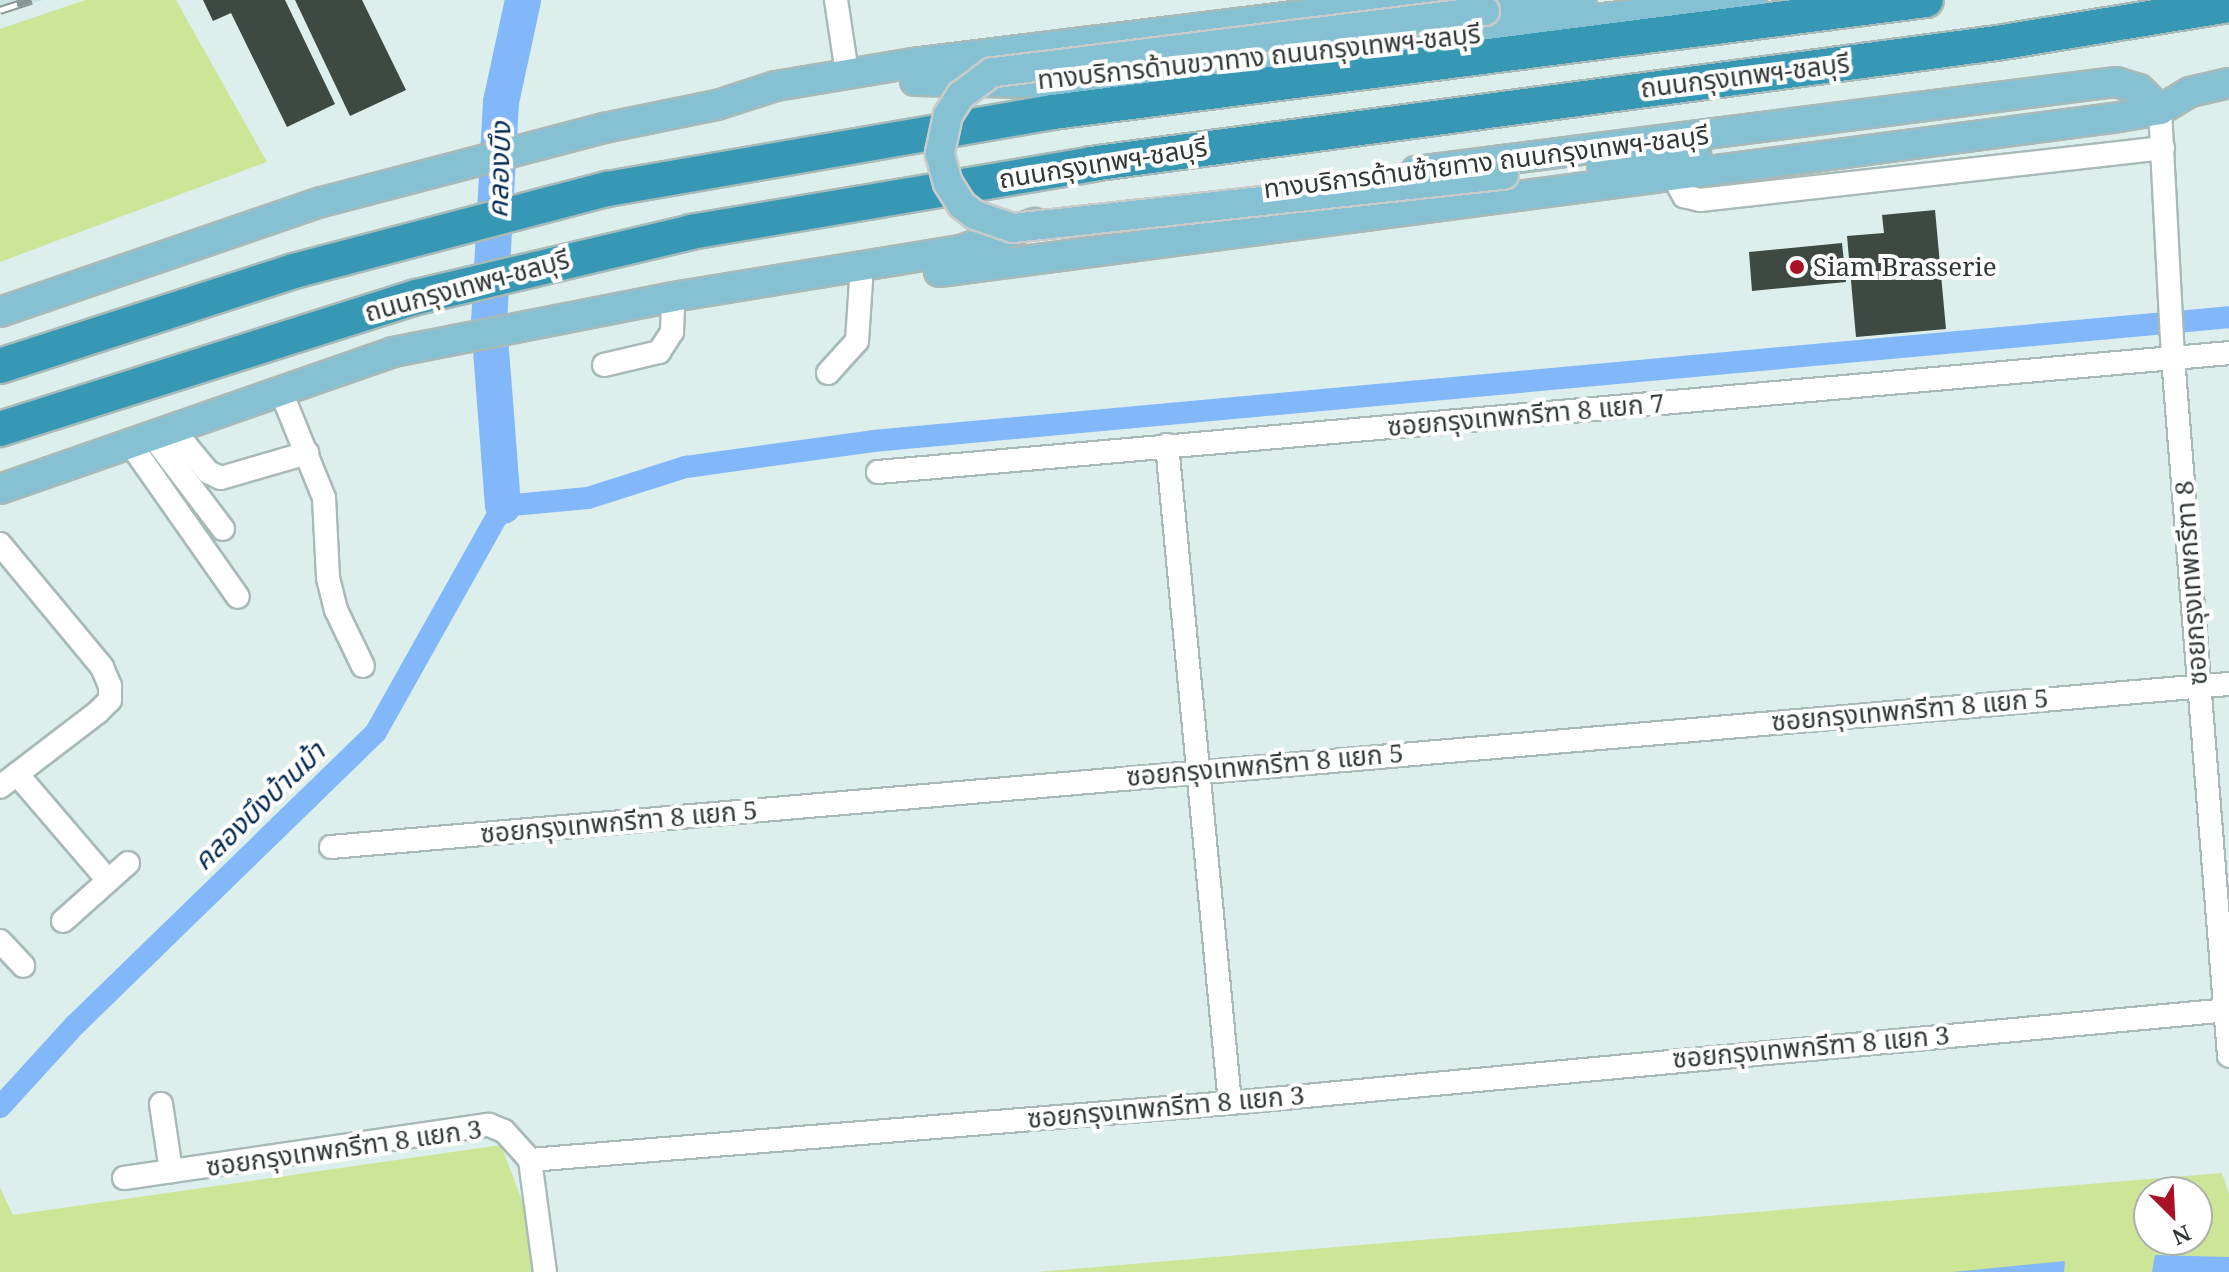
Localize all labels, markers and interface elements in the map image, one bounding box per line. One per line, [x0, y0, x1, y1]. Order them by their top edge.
street label: ทางบริการด้านขวาทาง ถนนกรุงเทพฯ-ชลบุรี [1036, 18, 1482, 96]
street label: ถนนกรุงเทพฯ-ชลบุรี [1639, 48, 1851, 104]
street label: ทางบริการด้านซ้ายทาง ถนนกรุงเทพฯ-ชลบุรี [1262, 119, 1710, 205]
water label: คลองบึง [480, 121, 516, 219]
street label: ถนนกรุงเทพฯ-ชลบุรี [997, 131, 1209, 195]
street label: ถนนกรุงเทพฯ-ชลบุรี [361, 244, 573, 328]
place label: Siam Brasserie [1813, 251, 1997, 283]
marker: Siam Brasserie [1788, 258, 1806, 276]
street label: ซอยกรุงเทพกรีฑา 8 แยก 7 [1386, 387, 1666, 443]
street label: ซอยกรุงเทพกรีฑา 8 [2168, 480, 2214, 686]
street label: ซอยกรุงเทพกรีฑา 8 แยก 5 [1770, 682, 2050, 738]
water label: คลองบึงบ้านม้า [185, 734, 331, 876]
street label: ซอยกรุงเทพกรีฑา 8 แยก 5 [1125, 737, 1405, 793]
street label: ซอยกรุงเทพกรีฑา 8 แยก 5 [479, 794, 759, 850]
street label: ซอยกรุงเทพกรีฑา 8 แยก 3 [1671, 1019, 1951, 1075]
street label: ซอยกรุงเทพกรีฑา 8 แยก 3 [1026, 1079, 1306, 1135]
street label: ซอยกรุงเทพกรีฑา 8 แยก 3 [204, 1113, 484, 1183]
north arrow [2133, 1176, 2213, 1256]
text: N [2168, 1219, 2196, 1253]

